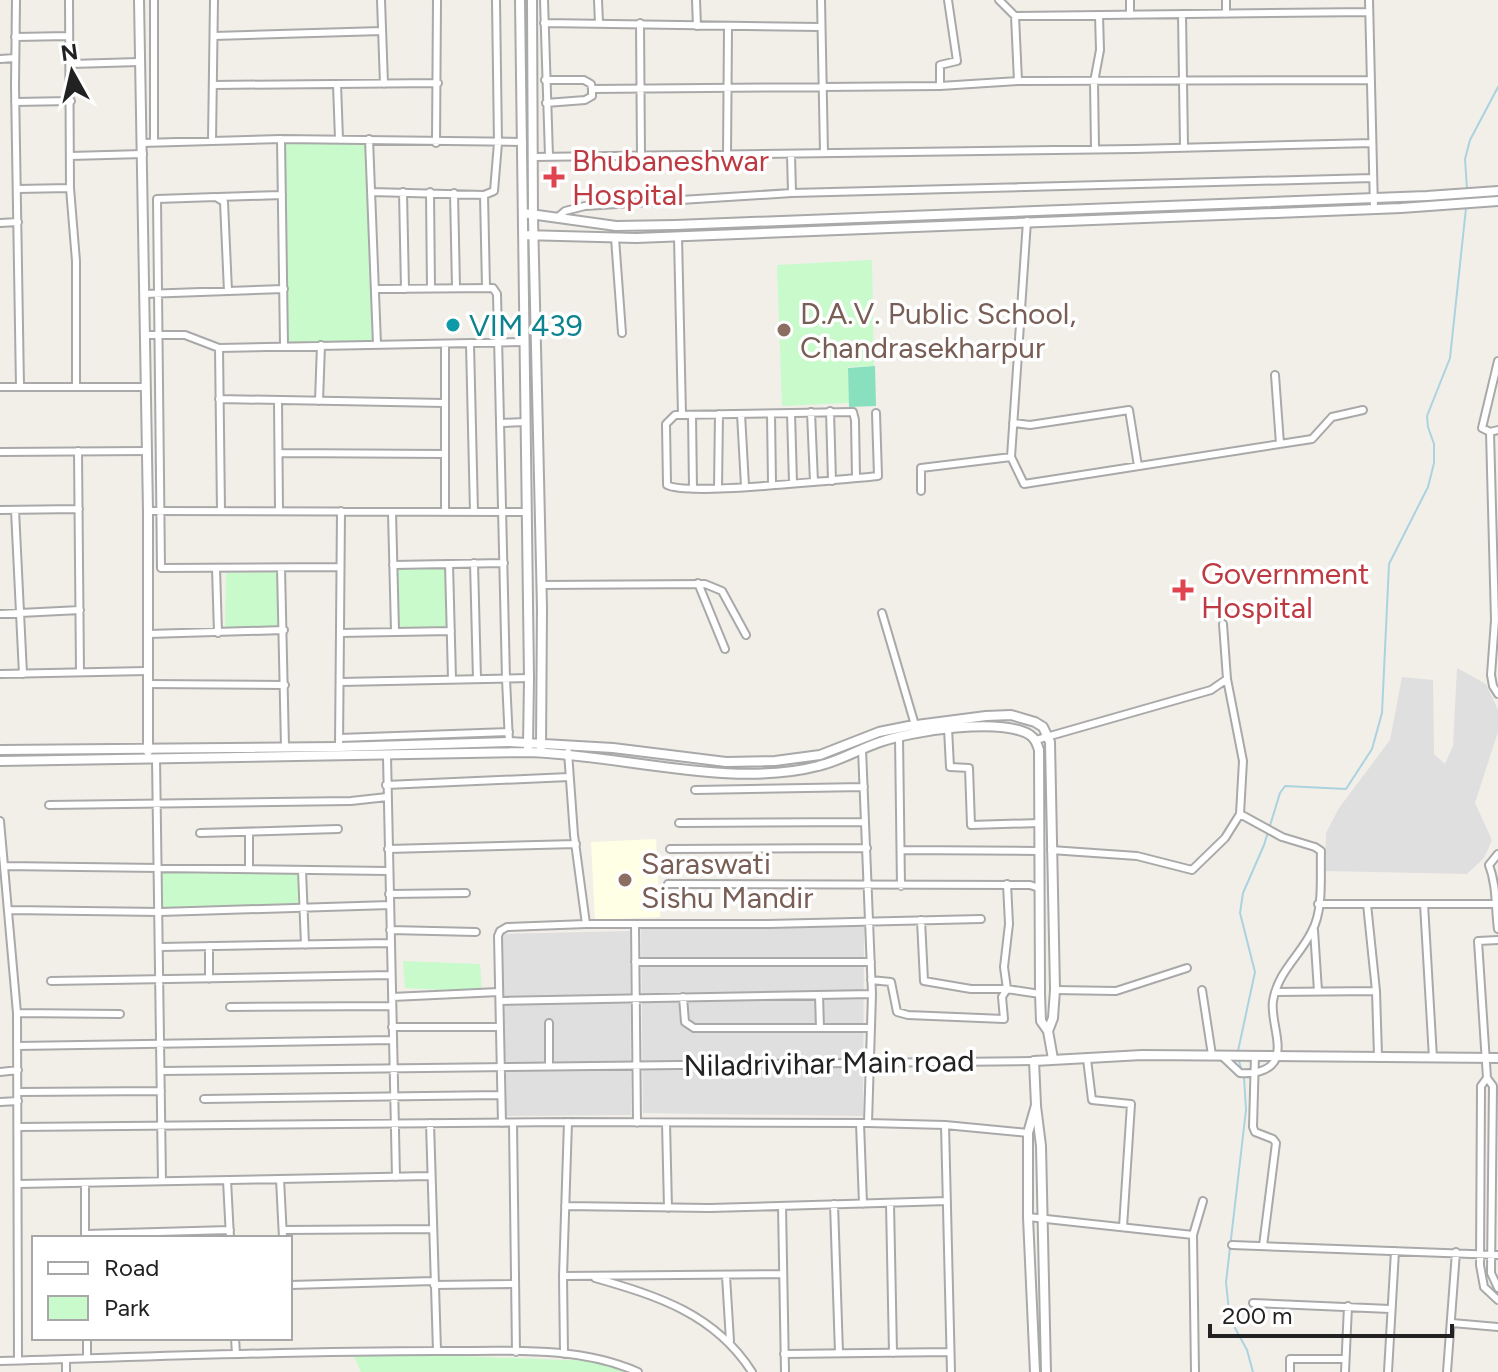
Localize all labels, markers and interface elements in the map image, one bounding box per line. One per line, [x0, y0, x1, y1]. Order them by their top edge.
north arrow [32, 32, 112, 112]
text: N [59, 38, 80, 67]
place label: Bhubaneshwar Hospital [572, 142, 769, 213]
marker: Bhubaneshwar Hospital [543, 166, 565, 188]
place label: D.A.V. Public School, Chandrasekharpur [800, 295, 1076, 366]
place label: VIM 439 [469, 307, 583, 344]
marker: VIM 439 [444, 316, 462, 334]
marker: D.A.V. Public School, Chandrasekharpur [775, 321, 793, 339]
place label: Government Hospital [1201, 555, 1369, 626]
marker: Government Hospital [1172, 579, 1194, 601]
place label: Saraswati Sishu Mandir [641, 845, 813, 916]
marker: Saraswati Sishu Mandir [616, 871, 634, 889]
street label: Niladrivihar Main road [683, 1042, 975, 1084]
legend [32, 1236, 292, 1340]
text: Road [104, 1253, 159, 1282]
scale bar [1210, 1288, 1452, 1338]
text: Park [104, 1293, 150, 1322]
text: 200 m [1222, 1301, 1293, 1330]

